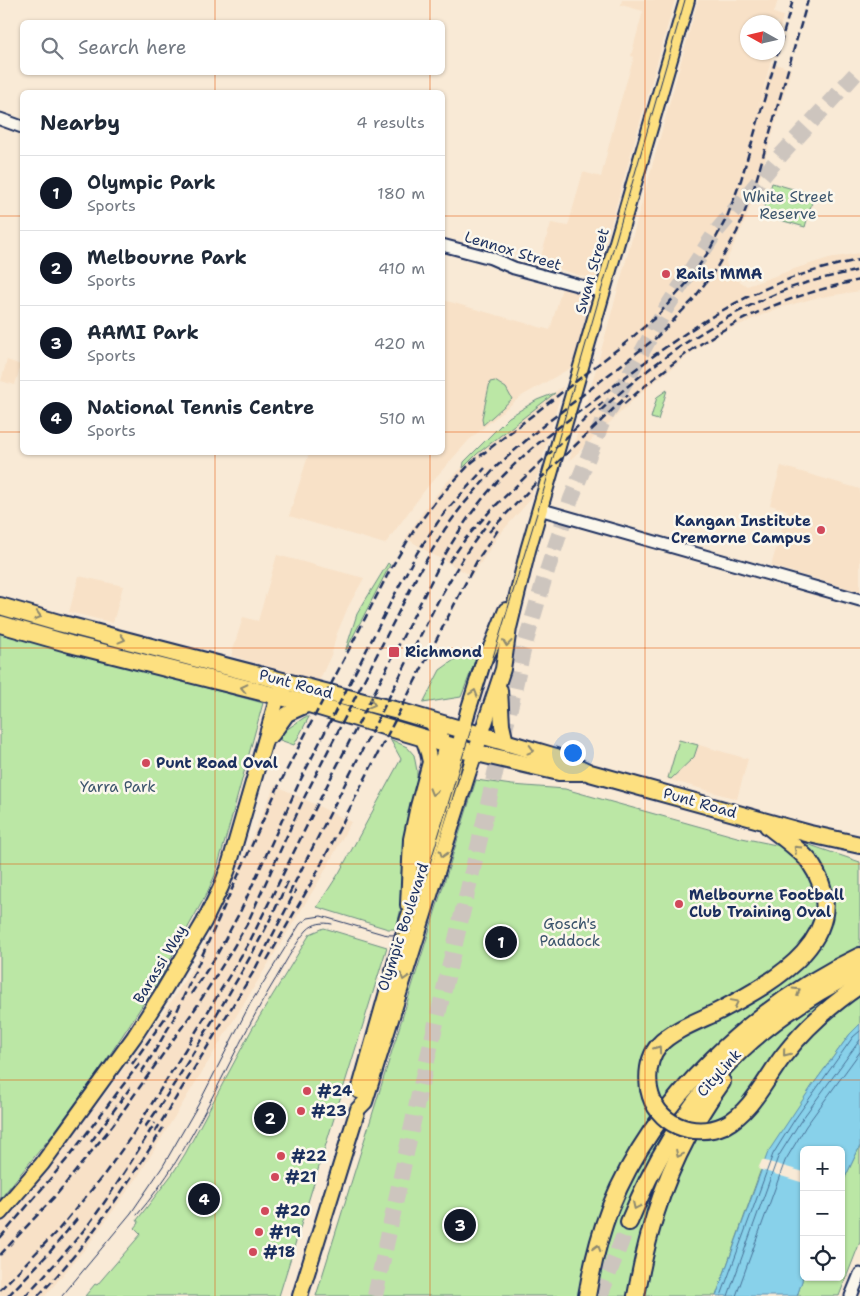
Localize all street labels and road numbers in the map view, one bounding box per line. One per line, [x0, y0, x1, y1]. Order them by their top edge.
street label: Swan Street [570, 226, 614, 316]
street label: Lennox Street [462, 227, 564, 275]
street label: Punt Road [257, 665, 335, 704]
street label: Punt Road [661, 783, 739, 823]
street label: Olympic Boulevard [373, 860, 433, 994]
street label: Barassi Way [129, 921, 191, 1007]
street label: CityLink [692, 1045, 746, 1101]

